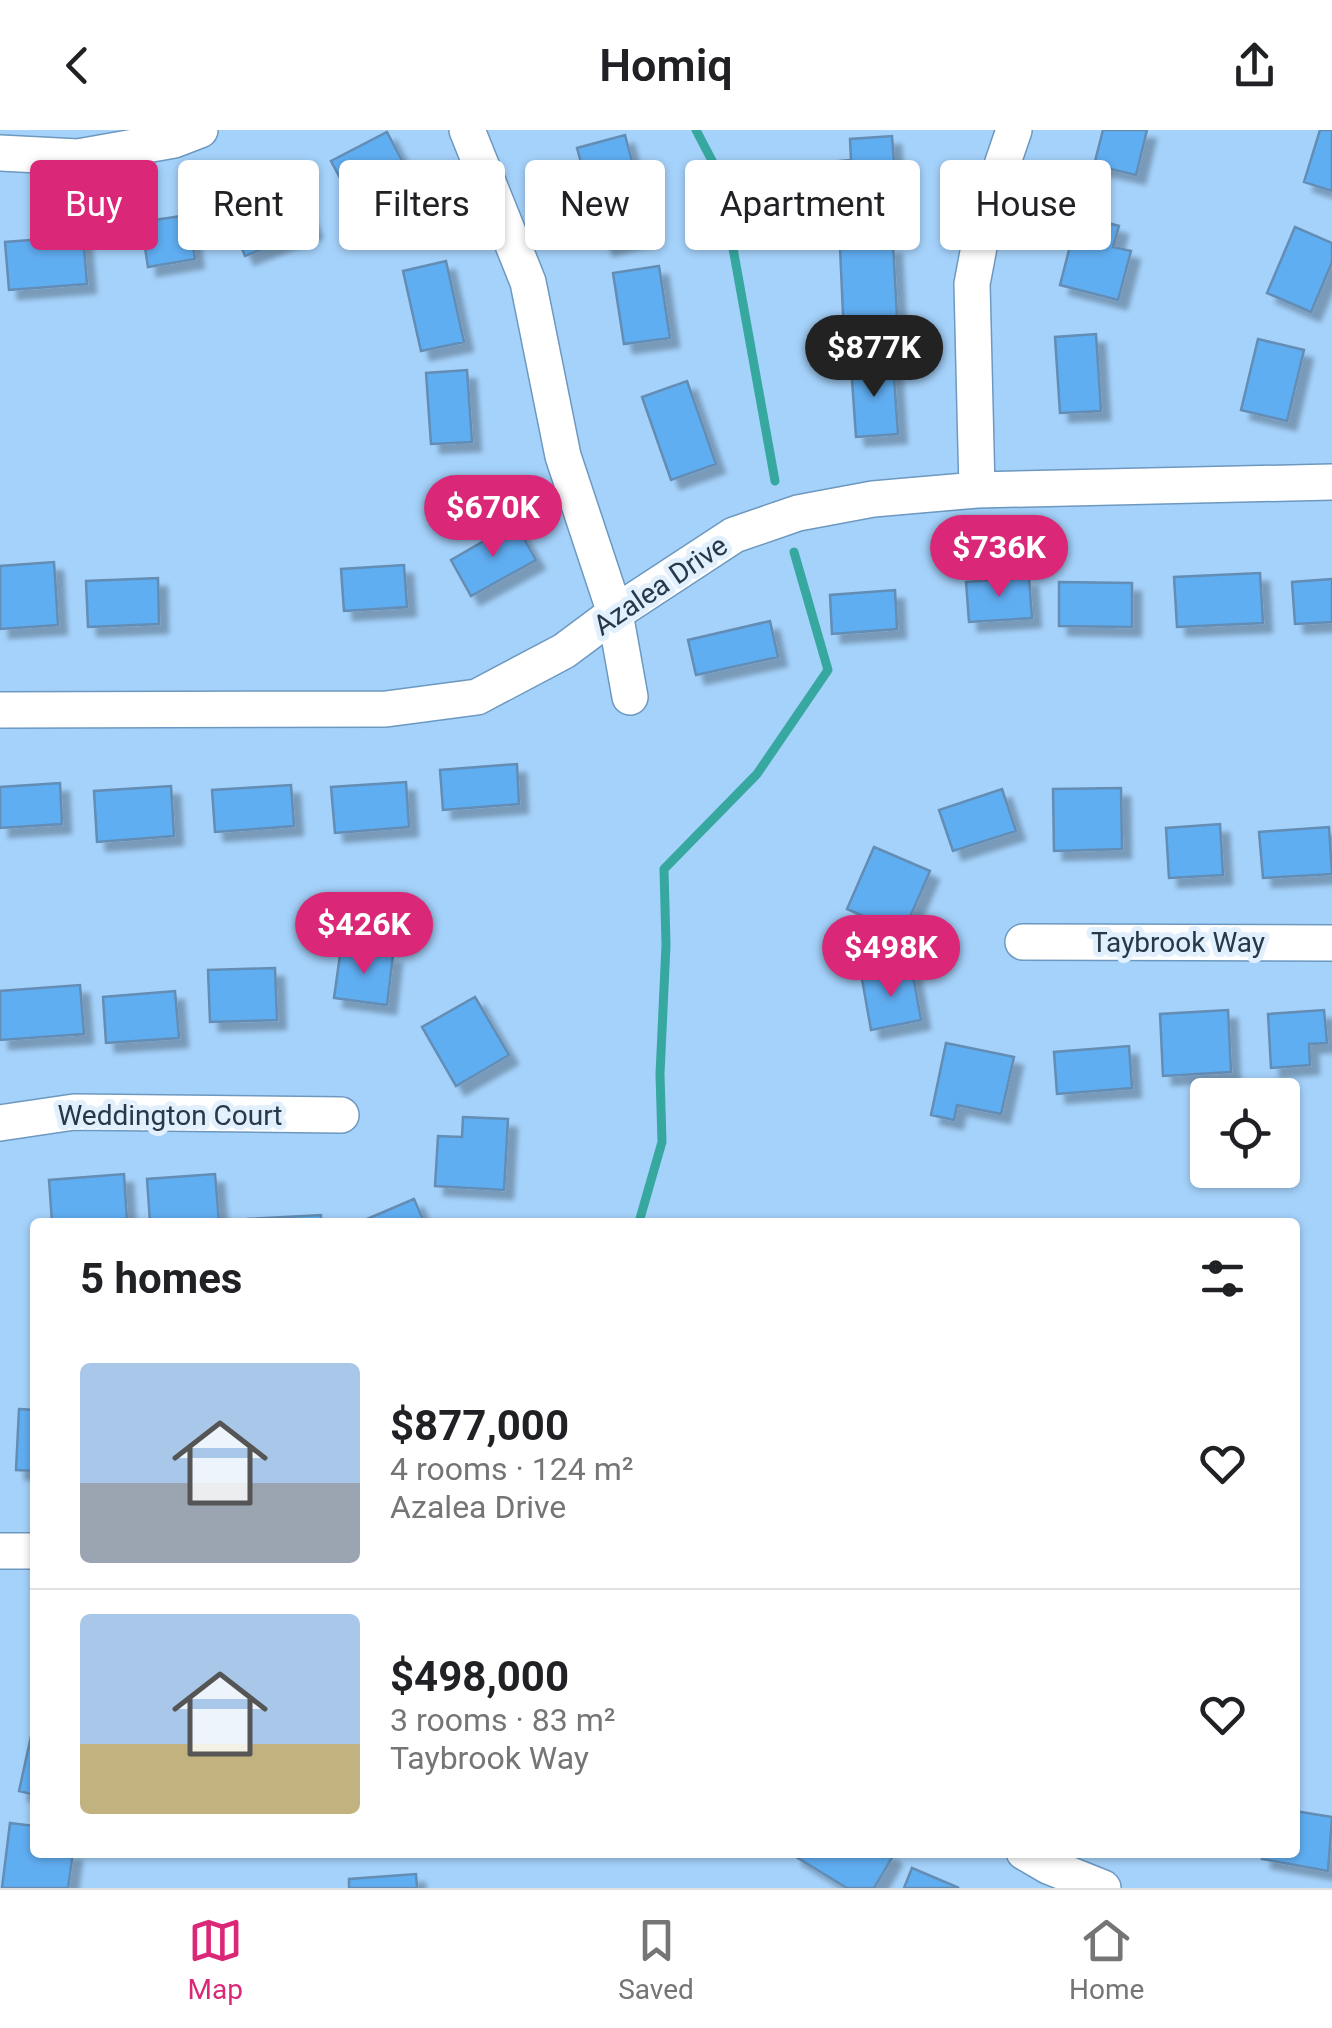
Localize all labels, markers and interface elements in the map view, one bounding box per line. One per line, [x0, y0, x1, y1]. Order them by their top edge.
icon: back [50, 38, 105, 93]
icon: share [1227, 38, 1282, 93]
text: Homiq [599, 39, 733, 92]
chip: Buy [30, 160, 158, 250]
chip: Rent [178, 160, 319, 250]
chip: Filters [339, 160, 505, 250]
chip: New [525, 160, 665, 250]
chip: Apartment [685, 160, 920, 250]
chip: House [940, 160, 1111, 250]
pin: $877K [804, 315, 944, 400]
text: $877K [827, 328, 921, 366]
pin: $670K [423, 475, 563, 560]
text: $670K [446, 488, 540, 526]
pin: $736K [929, 515, 1069, 600]
text: $736K [952, 528, 1046, 566]
street label: Azalea Drive [587, 529, 733, 642]
pin: $426K [294, 892, 434, 977]
text: $426K [317, 905, 411, 943]
pin: $498K [821, 915, 961, 1000]
street label: Taybrook Way [1091, 926, 1265, 959]
text: $498K [844, 928, 938, 966]
map controls [1190, 1078, 1300, 1188]
button: locate [1190, 1078, 1300, 1188]
street label: Weddington Court [57, 1099, 283, 1132]
icon: filters [1195, 1251, 1250, 1306]
text: 5 homes [80, 1254, 242, 1303]
text: $877,000 [390, 1401, 569, 1450]
icon: home [160, 1403, 280, 1523]
icon: heart [1195, 1436, 1250, 1491]
text: 4 rooms · 124 m² [390, 1450, 633, 1488]
text: Azalea Drive [390, 1488, 566, 1526]
text: $498,000 [390, 1652, 569, 1701]
icon: home [160, 1654, 280, 1774]
icon: heart [1195, 1687, 1250, 1742]
text: 3 rooms · 83 m² [390, 1701, 615, 1739]
text: Taybrook Way [390, 1739, 589, 1777]
tab: Map [188, 1913, 243, 2006]
tab: Saved [618, 1913, 694, 2006]
tab: Home [1069, 1913, 1144, 2006]

